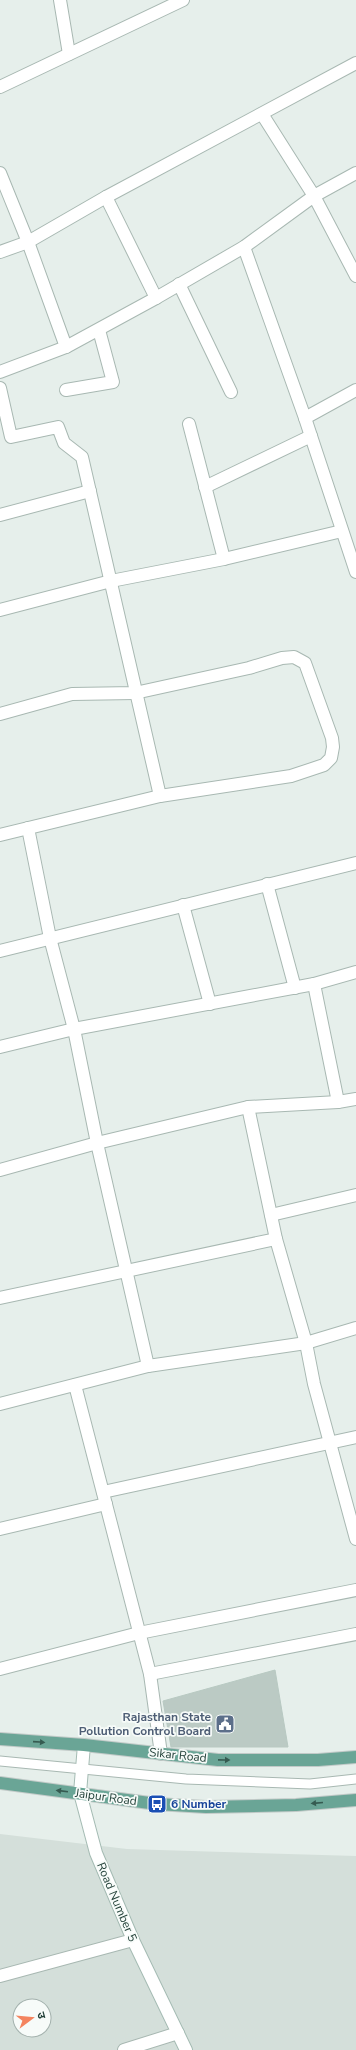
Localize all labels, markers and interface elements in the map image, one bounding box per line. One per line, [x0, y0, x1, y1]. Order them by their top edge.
place label: Rajasthan State Pollution Control Board [79, 1709, 211, 1739]
public building icon: Rajasthan State Pollution Control Board [214, 1713, 236, 1735]
one-way arrow [33, 1738, 45, 1745]
street label: Sikar Road [148, 1744, 208, 1766]
one-way arrow [218, 1757, 231, 1763]
street label: Jaipur Road [73, 1785, 138, 1809]
one-way arrow [56, 1787, 68, 1794]
bus stop icon: 6 Number [146, 1793, 168, 1815]
place label: 6 Number [171, 1796, 227, 1812]
one-way arrow [311, 1800, 323, 1807]
street label: Road Number 5 [93, 1860, 141, 1944]
north arrow [12, 1998, 52, 2038]
text: उ [33, 2010, 49, 2021]

